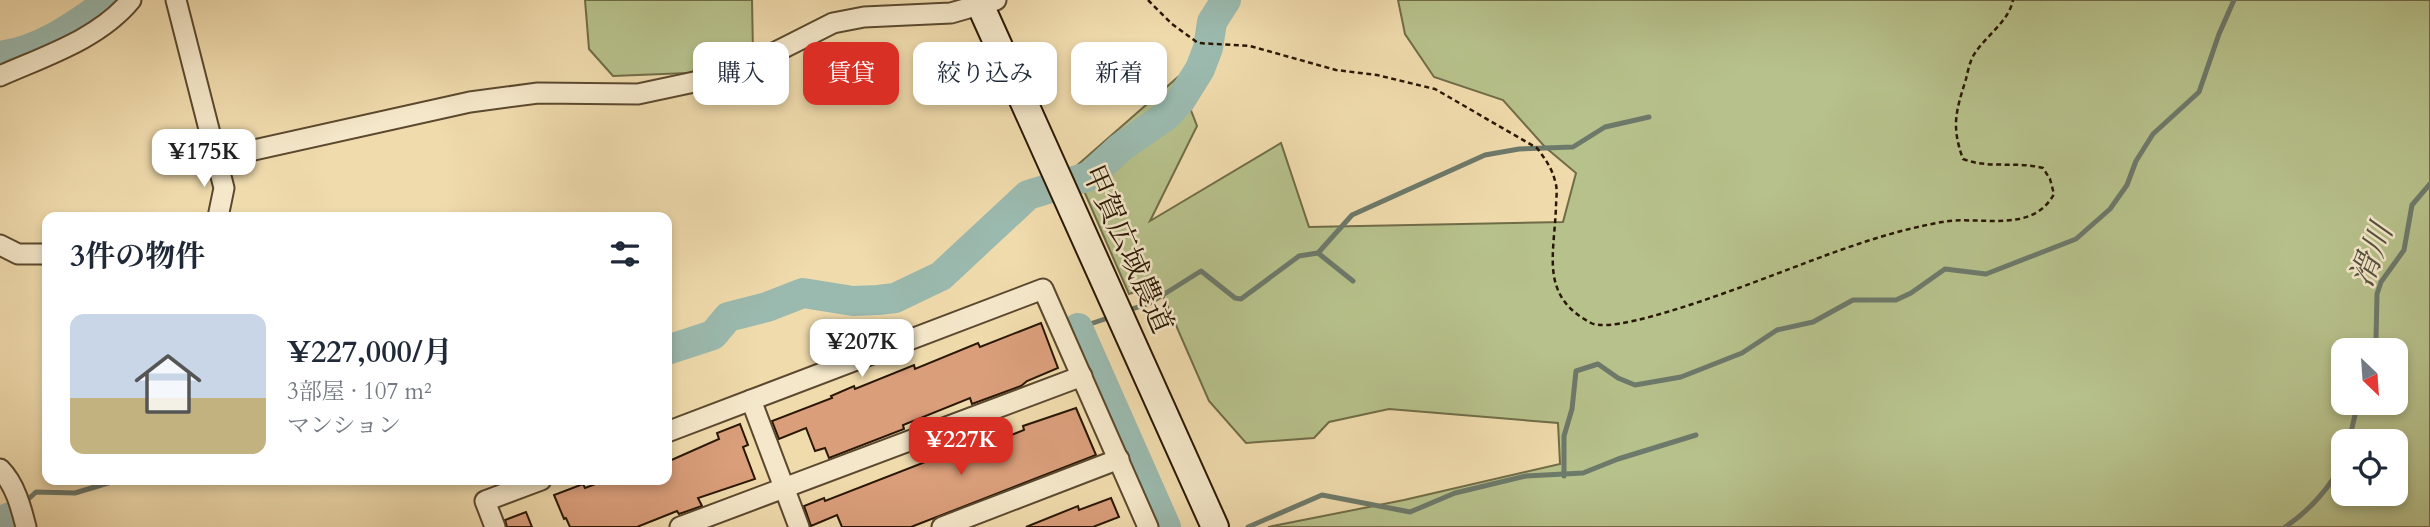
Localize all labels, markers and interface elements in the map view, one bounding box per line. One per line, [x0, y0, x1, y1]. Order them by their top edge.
chip: 購入 [693, 42, 789, 105]
chip: 賃貸 [803, 42, 899, 105]
chip: 絞り込み [913, 42, 1057, 105]
chip: 新着 [1071, 42, 1167, 105]
pin: ¥175K [155, 130, 253, 189]
text: ¥175K [168, 136, 240, 167]
street label: 甲賀広域農道 [1072, 159, 1183, 340]
water label: 滑川 [2340, 215, 2405, 293]
icon: filters [606, 235, 644, 273]
text: 3件の物件 [70, 236, 205, 277]
pin: ¥207K [813, 320, 911, 379]
text: ¥207K [826, 326, 898, 357]
text: ¥227,000/月 [287, 332, 453, 373]
north arrow [2331, 338, 2408, 415]
map controls [2331, 338, 2408, 506]
icon: home [126, 342, 210, 426]
text: 3部屋 · 107 m² [287, 376, 432, 407]
text: マンション [287, 410, 401, 441]
pin: ¥227K [912, 418, 1010, 477]
text: ¥227K [925, 424, 997, 455]
button: locate [2331, 429, 2408, 506]

